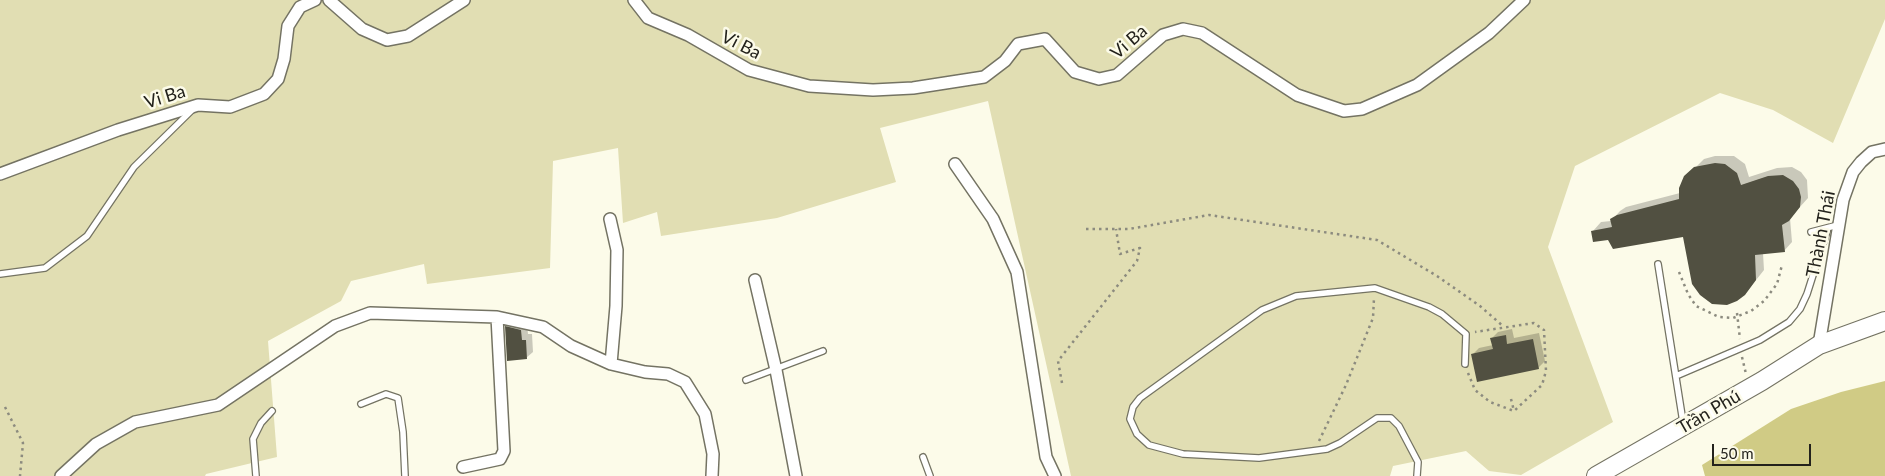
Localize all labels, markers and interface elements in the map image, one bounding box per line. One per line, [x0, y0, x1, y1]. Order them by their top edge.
street label: Vi Ba [1106, 20, 1152, 64]
street label: Vi Ba [718, 26, 764, 64]
street label: Vi Ba [142, 81, 188, 113]
street label: Thành Thái [1802, 189, 1840, 279]
street label: Trần Phú [1674, 385, 1744, 439]
scale bar [1715, 434, 1814, 466]
text: 50 m [1720, 444, 1754, 462]

